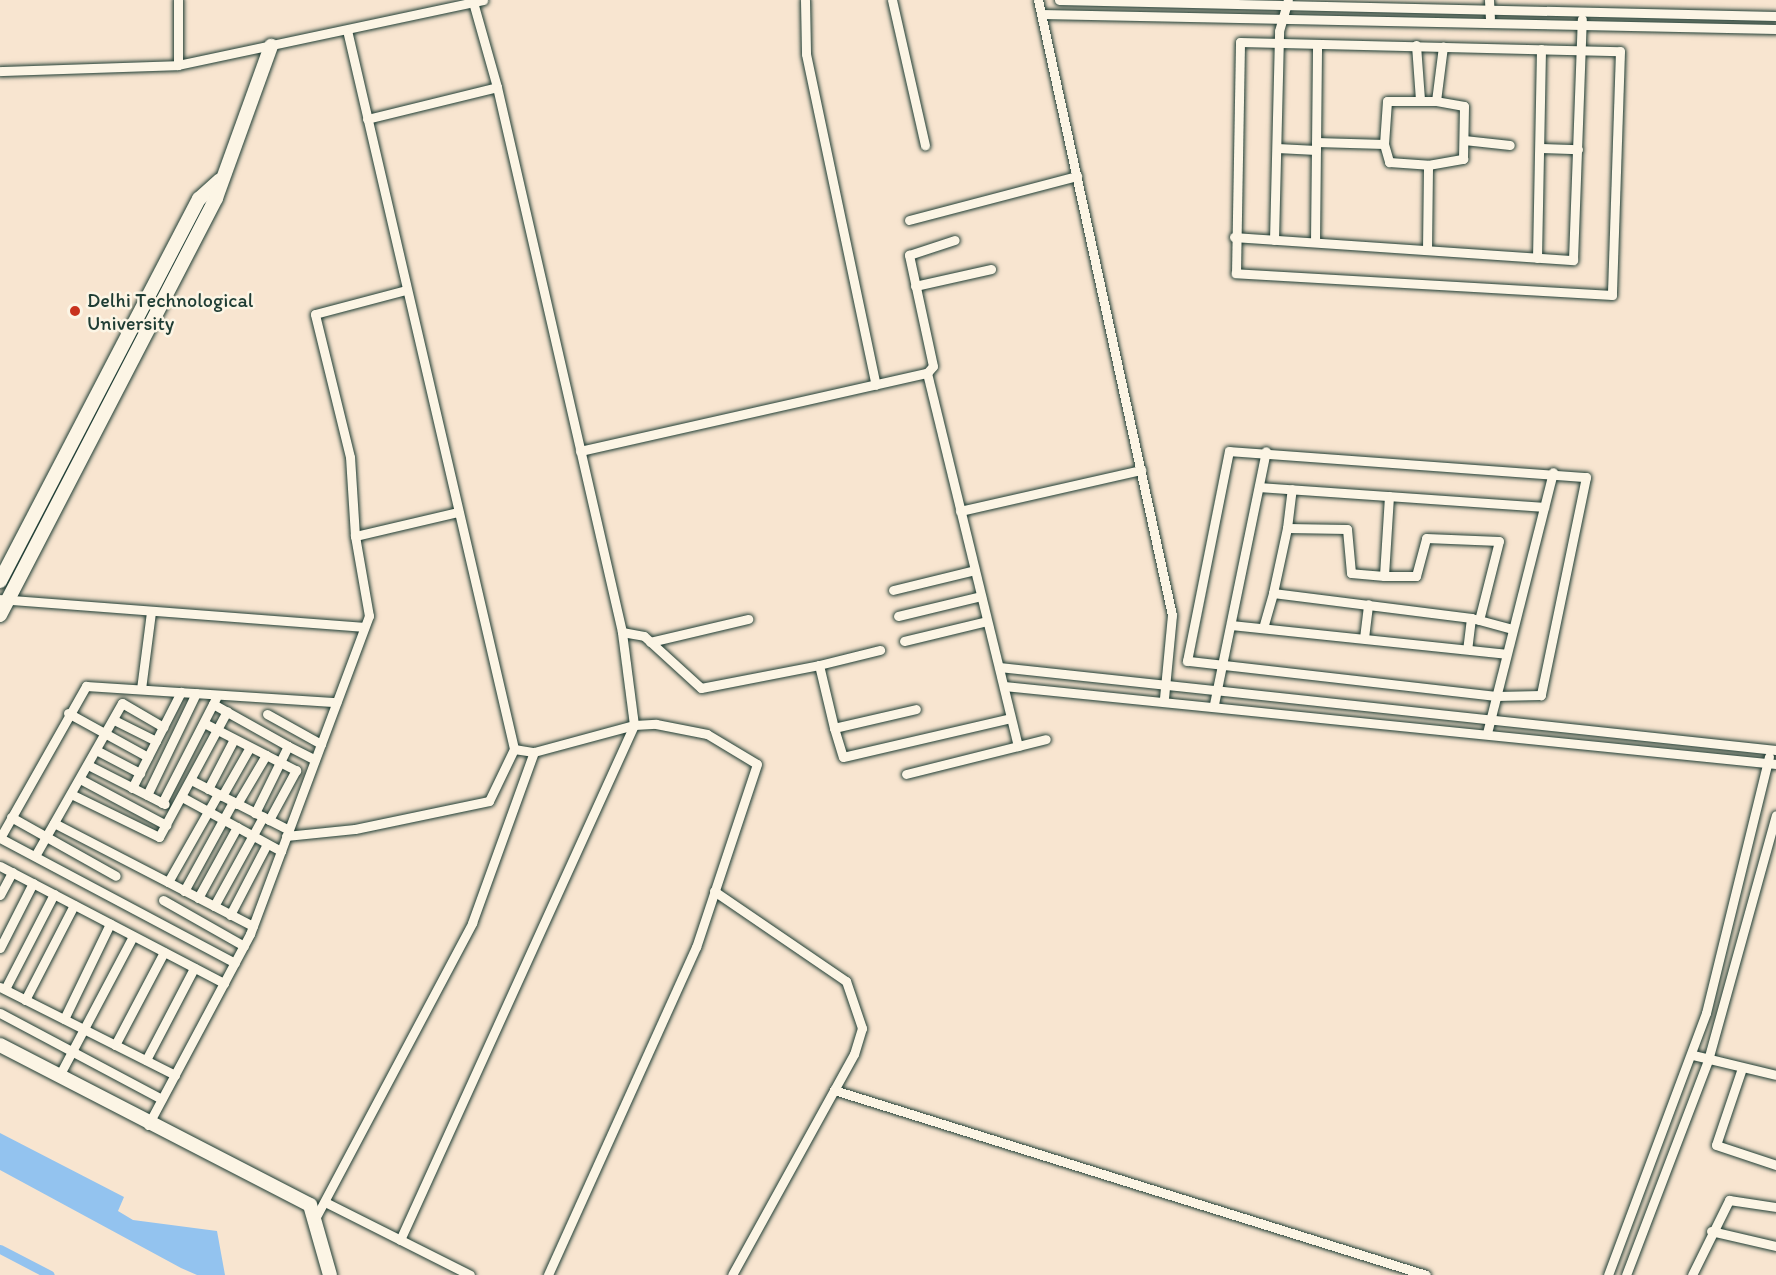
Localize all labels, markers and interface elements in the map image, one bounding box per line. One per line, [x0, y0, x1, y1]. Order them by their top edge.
place label: Delhi Technological University [87, 288, 251, 335]
marker: Delhi Technological University [68, 304, 82, 318]

